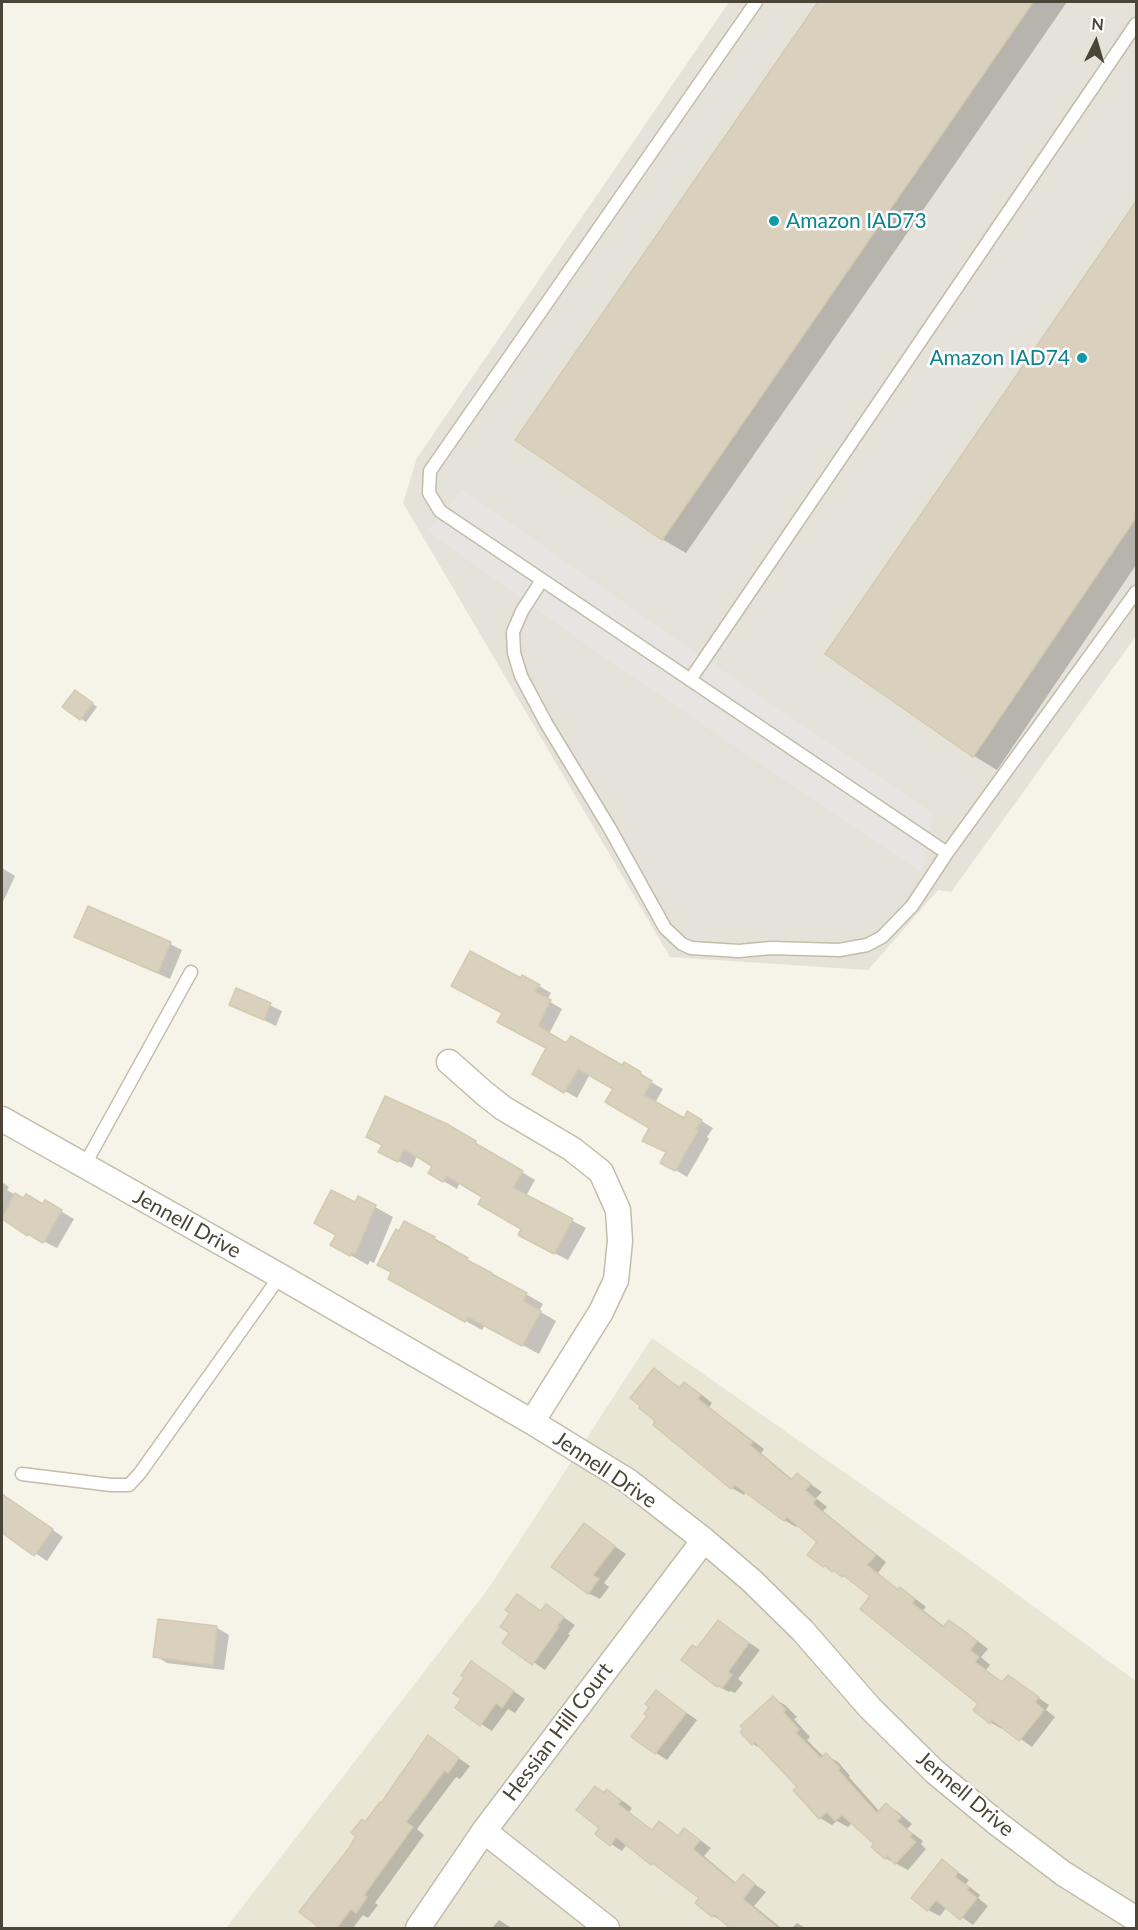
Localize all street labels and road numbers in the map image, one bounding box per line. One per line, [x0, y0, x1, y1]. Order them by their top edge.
street label: Jennell Drive [129, 1184, 245, 1264]
street label: Jennell Drive [548, 1426, 662, 1514]
street label: Hessian Hill Court [498, 1658, 618, 1806]
street label: Jennell Drive [911, 1746, 1019, 1842]

